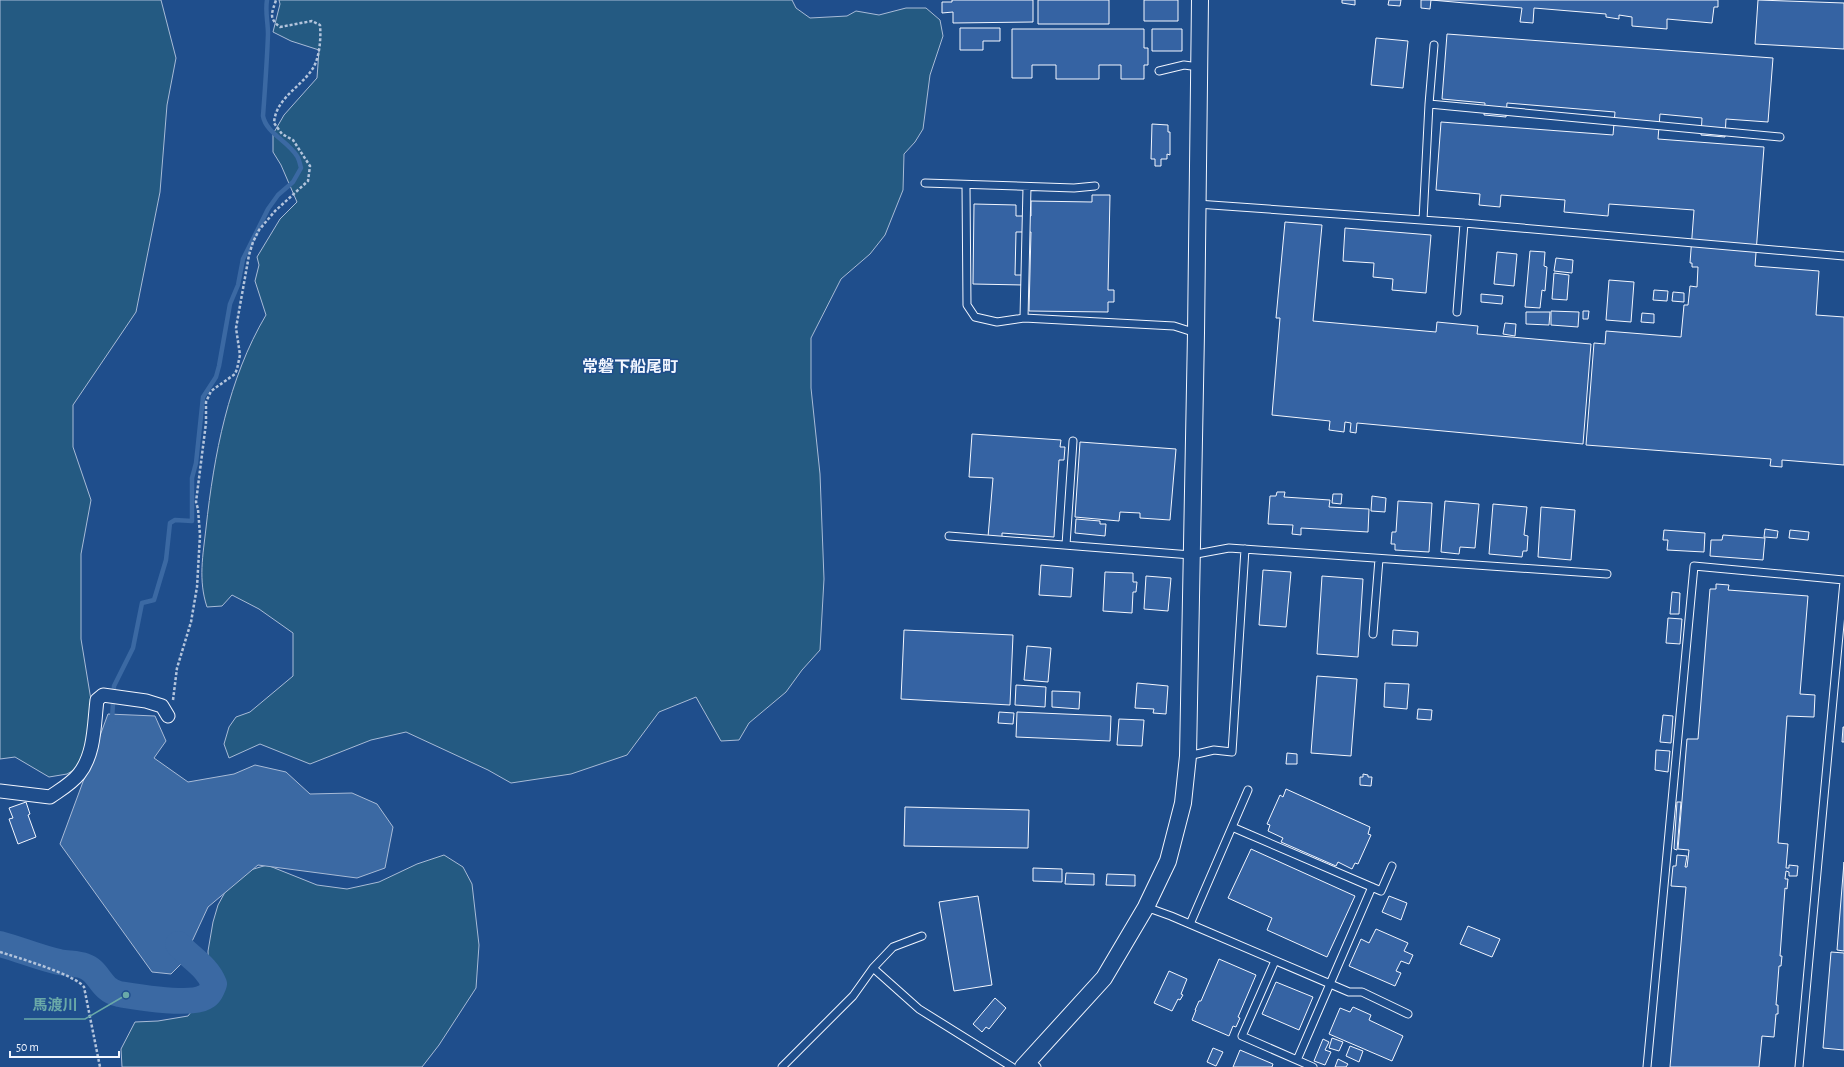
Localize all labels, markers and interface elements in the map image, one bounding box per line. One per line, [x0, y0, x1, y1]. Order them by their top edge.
district label: 常磐下船尾町 [582, 357, 678, 375]
callout: 馬渡川 [24, 992, 85, 1019]
text: 馬渡川 [32, 997, 78, 1013]
scale bar [10, 1033, 119, 1059]
text: 50 m [16, 1041, 39, 1053]

